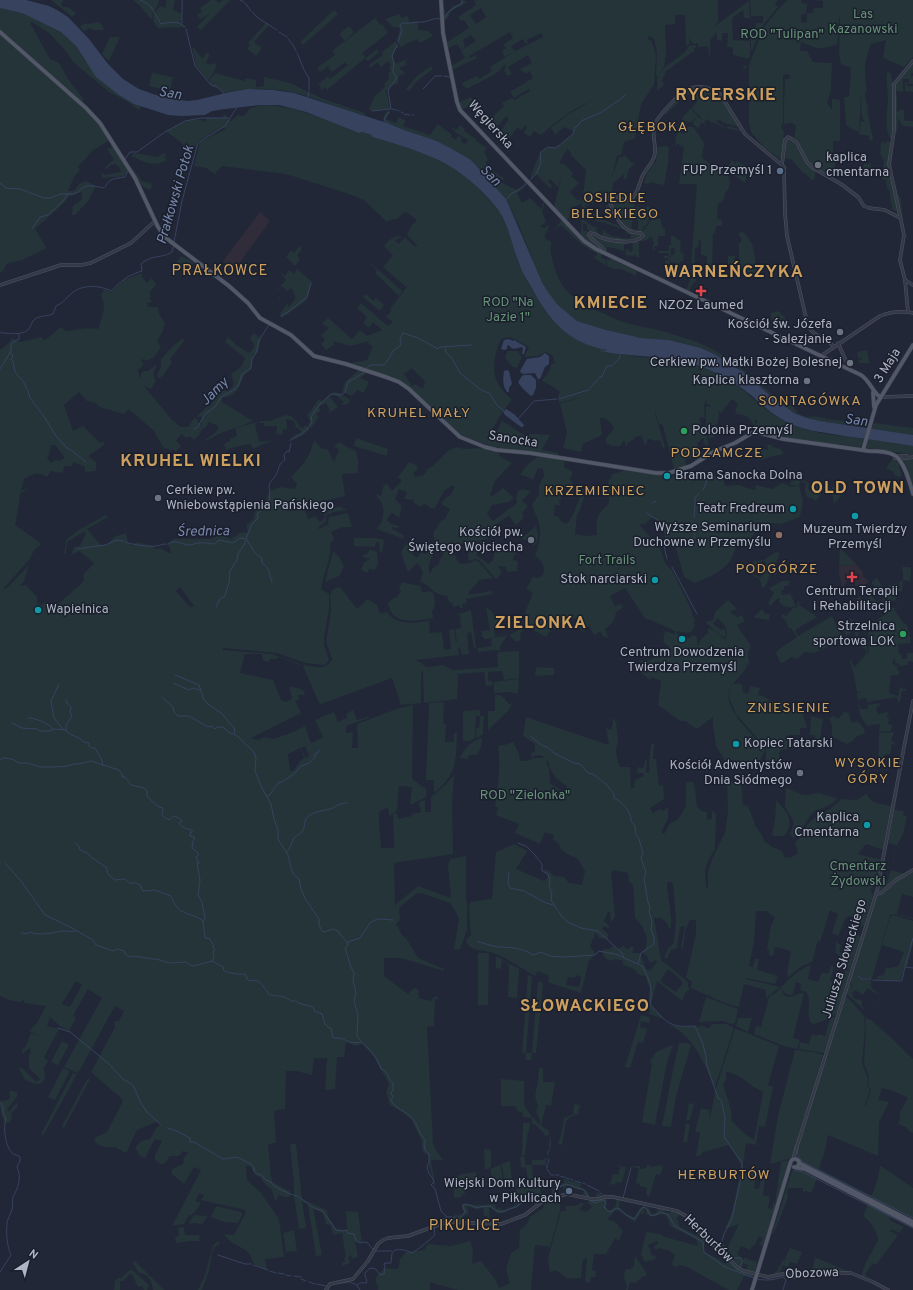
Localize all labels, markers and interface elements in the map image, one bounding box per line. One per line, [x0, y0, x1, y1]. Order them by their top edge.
park label: Las Kazanowski [829, 7, 897, 38]
park label: ROD "Tulipan" [740, 27, 824, 43]
water label: San [157, 84, 183, 104]
district label: RYCERSKIE [675, 85, 777, 107]
street label: Węgierska [464, 97, 516, 153]
district label: GŁĘBOKA [618, 119, 688, 136]
water label: Prałkowski Potok [154, 143, 199, 246]
place label: kaplica cmentarna [826, 150, 889, 181]
marker: kaplica cmentarna [813, 160, 823, 170]
water label: San [476, 162, 504, 190]
place label: FUP Przemyśl 1 [683, 163, 772, 179]
marker: FUP Przemyśl 1 [775, 166, 785, 176]
district label: OSIEDLE BIELSKIEGO [571, 190, 659, 223]
district label: WARNEŃCZYKA [664, 261, 804, 284]
district label: PRAŁKOWCE [171, 262, 269, 281]
marker: NZOZ Laumed [695, 285, 707, 297]
district label: KMIECIE [574, 293, 648, 315]
park label: ROD "Na Jazie 1" [483, 295, 533, 326]
place label: NZOZ Laumed [658, 298, 744, 314]
place label: Kościół św. Józefa - Salezjanie [727, 317, 832, 348]
marker: Kościół św. Józefa - Salezjanie [835, 327, 845, 337]
street label: 3 Maja [871, 346, 905, 386]
place label: Cerkiew pw. Matki Bożej Bolesnej [650, 355, 842, 371]
marker: Cerkiew pw. Matki Bożej Bolesnej [845, 358, 855, 368]
place label: Kaplica klasztorna [692, 373, 799, 389]
water label: Jamy [197, 374, 233, 410]
marker: Kaplica klasztorna [802, 376, 812, 386]
district label: SONTAGÓWKA [758, 392, 862, 410]
district label: KRUHEL MAŁY [367, 405, 471, 422]
water label: San [844, 411, 869, 431]
place label: Polonia Przemyśl [692, 423, 793, 439]
marker: Polonia Przemyśl [679, 426, 689, 436]
street label: Sanocka [487, 428, 539, 452]
district label: PODZAMCZE [670, 445, 764, 462]
district label: KRUHEL WIELKI [120, 451, 262, 473]
place label: Brama Sanocka Dolna [675, 468, 803, 484]
marker: Brama Sanocka Dolna [662, 471, 672, 481]
district label: OLD TOWN [811, 478, 905, 500]
place label: Cerkiew pw. Wniebowstąpienia Pańskiego [166, 483, 334, 514]
district label: KRZEMIENIEC [545, 483, 645, 500]
marker: Cerkiew pw. Wniebowstąpienia Pańskiego [153, 493, 163, 503]
place label: Teatr Fredreum [697, 501, 785, 517]
marker: Teatr Fredreum [788, 504, 798, 514]
marker: Muzeum Twierdzy Przemyśl [850, 511, 860, 521]
place label: Wyższe Seminarium Duchowne w Przemyślu [633, 520, 771, 551]
water label: Średnica [176, 522, 230, 541]
place label: Muzeum Twierdzy Przemyśl [803, 522, 907, 553]
place label: Kościół pw. Świętego Wojciecha [408, 525, 523, 556]
marker: Wyższe Seminarium Duchowne w Przemyślu [774, 530, 784, 540]
marker: Kościół pw. Świętego Wojciecha [526, 535, 536, 545]
park label: Fort Trails [578, 553, 636, 569]
district label: PODGÓRZE [736, 560, 818, 578]
marker: Centrum Terapii i Rehabilitacji [846, 571, 858, 583]
place label: Stok narciarski [560, 572, 647, 588]
marker: Stok narciarski [650, 575, 660, 585]
place label: Centrum Terapii i Rehabilitacji [806, 584, 898, 615]
place label: Wapielnica [46, 602, 108, 618]
marker: Wapielnica [33, 605, 43, 615]
district label: ZIELONKA [495, 613, 587, 635]
place label: Strzelnica sportowa LOK [813, 619, 895, 650]
marker: Strzelnica sportowa LOK [898, 629, 908, 639]
marker: Centrum Dowodzenia Twierdza Przemyśl [677, 634, 687, 644]
place label: Centrum Dowodzenia Twierdza Przemyśl [620, 645, 744, 676]
district label: ZNIESIENIE [747, 700, 831, 717]
place label: Kopiec Tatarski [744, 736, 833, 752]
marker: Kopiec Tatarski [731, 739, 741, 749]
district label: WYSOKIE GÓRY [834, 755, 902, 788]
place label: Kościół Adwentystów Dnia Siódmego [670, 758, 792, 789]
marker: Kościół Adwentystów Dnia Siódmego [795, 768, 805, 778]
park label: ROD "Zielonka" [480, 788, 570, 804]
place label: Kaplica Cmentarna [794, 810, 859, 841]
marker: Kaplica Cmentarna [862, 820, 872, 830]
park label: Cmentarz Żydowski [829, 859, 887, 890]
street label: Juliusza Słowackiego [819, 897, 871, 1021]
district label: SŁOWACKIEGO [520, 996, 650, 1018]
district label: HERBURTÓW [677, 1166, 771, 1184]
place label: Wiejski Dom Kultury w Pikulicach [444, 1176, 561, 1207]
marker: Wiejski Dom Kultury w Pikulicach [564, 1186, 574, 1196]
street label: Herburtów [680, 1212, 736, 1266]
district label: PIKULICE [429, 1217, 501, 1236]
north arrow [8, 1242, 48, 1282]
text: N [26, 1247, 41, 1263]
street label: Obozowa [785, 1265, 839, 1283]

